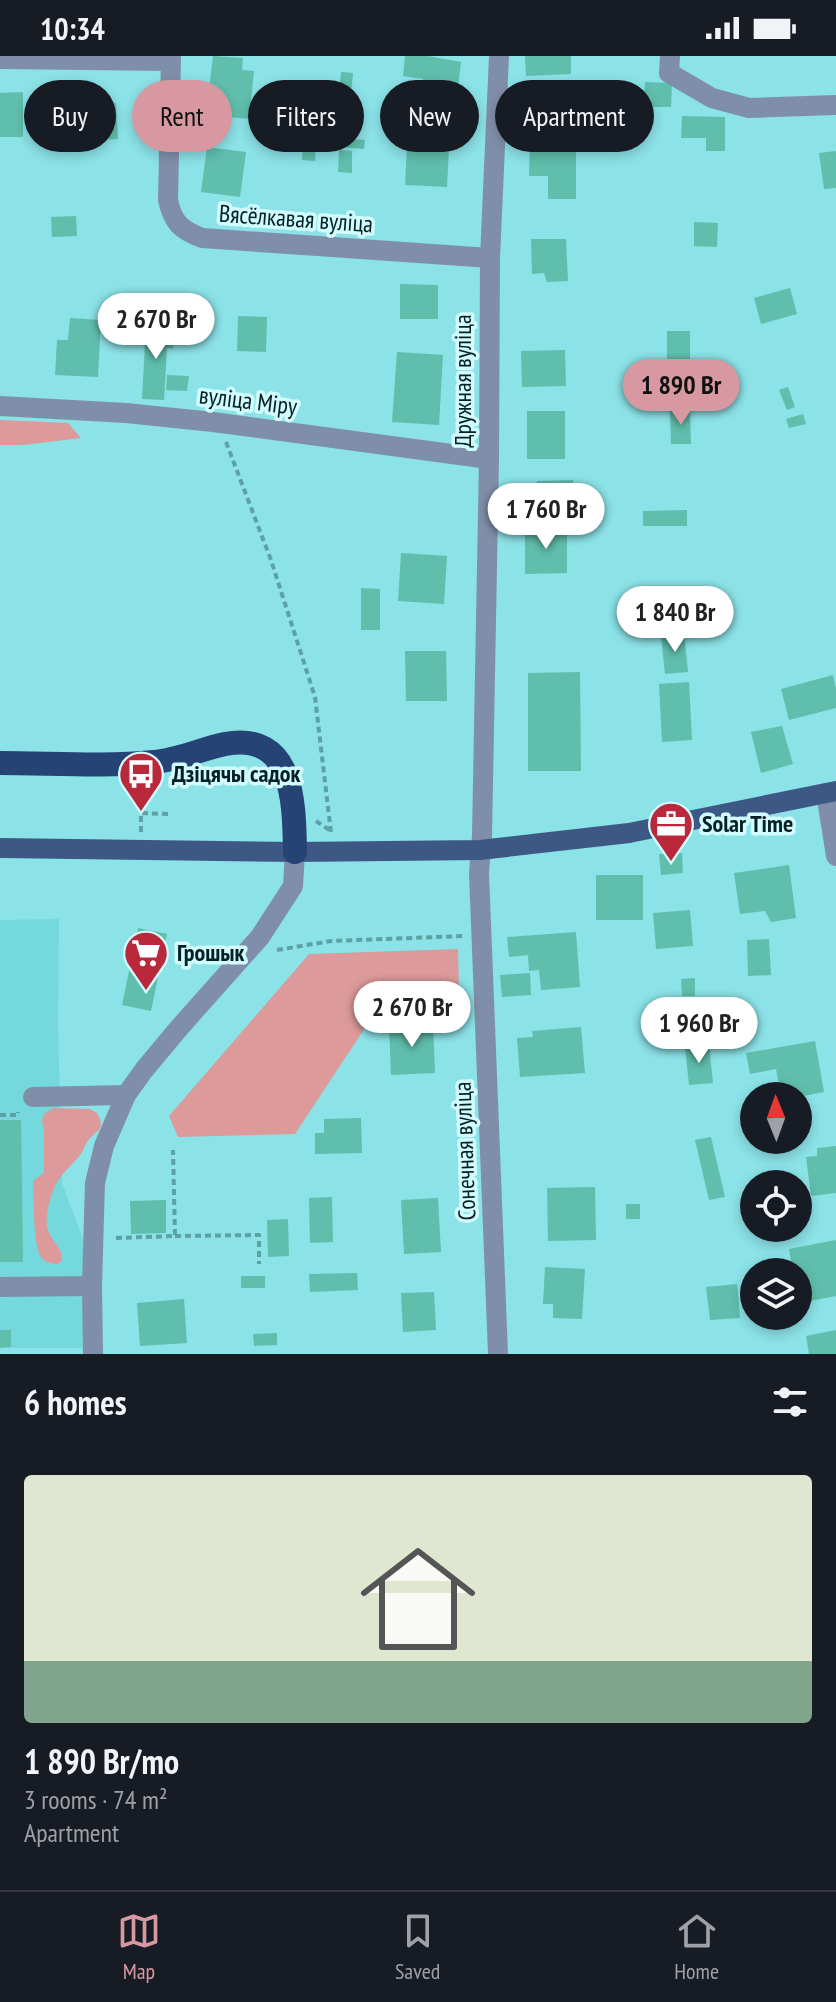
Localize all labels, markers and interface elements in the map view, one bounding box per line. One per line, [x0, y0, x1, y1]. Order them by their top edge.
text: 10:34 [40, 9, 105, 48]
chip: Buy [24, 80, 116, 152]
chip: Rent [132, 80, 232, 152]
chip: Filters [248, 80, 364, 152]
chip: New [380, 80, 479, 152]
chip: Apartment [495, 80, 654, 152]
street label: Вясёлкавая вуліца [218, 198, 374, 239]
pin: 2 670 Br [73, 293, 239, 361]
text: 2 670 Br [116, 302, 196, 335]
street label: Дружная вуліца [447, 314, 478, 448]
pin: 1 890 Br [598, 359, 764, 427]
text: 1 890 Br [641, 368, 721, 401]
street label: вуліца Міру [197, 379, 299, 422]
pin: 1 760 Br [463, 483, 629, 551]
text: 1 760 Br [506, 492, 586, 525]
pin: 1 840 Br [592, 586, 758, 654]
text: 1 840 Br [635, 595, 715, 628]
bus stop icon: Дзіцячы садок [117, 750, 165, 813]
place label: Дзіцячы садок [172, 758, 301, 789]
office icon: Solar Time [647, 800, 695, 863]
place label: Solar Time [702, 808, 793, 839]
supermarket icon: Грошык [122, 929, 170, 992]
place label: Грошык [177, 937, 244, 968]
pin: 2 670 Br [329, 981, 495, 1049]
text: 2 670 Br [372, 990, 452, 1023]
pin: 1 960 Br [616, 997, 782, 1065]
text: 1 960 Br [659, 1006, 739, 1039]
street label: Сонечная вуліца [447, 1081, 482, 1221]
north arrow [740, 1082, 812, 1154]
map controls [740, 1082, 812, 1330]
button: locate [740, 1170, 812, 1242]
button: layers [740, 1258, 812, 1330]
text: 6 homes [24, 1380, 127, 1424]
icon: filters [768, 1380, 812, 1424]
icon: home [346, 1527, 490, 1671]
text: 1 890 Br/mo [24, 1739, 179, 1783]
text: 3 rooms · 74 m² [24, 1783, 168, 1816]
text: Apartment [24, 1816, 119, 1849]
tab: Map [117, 1909, 161, 1985]
tab: Saved [395, 1909, 440, 1985]
tab: Home [674, 1909, 719, 1985]

